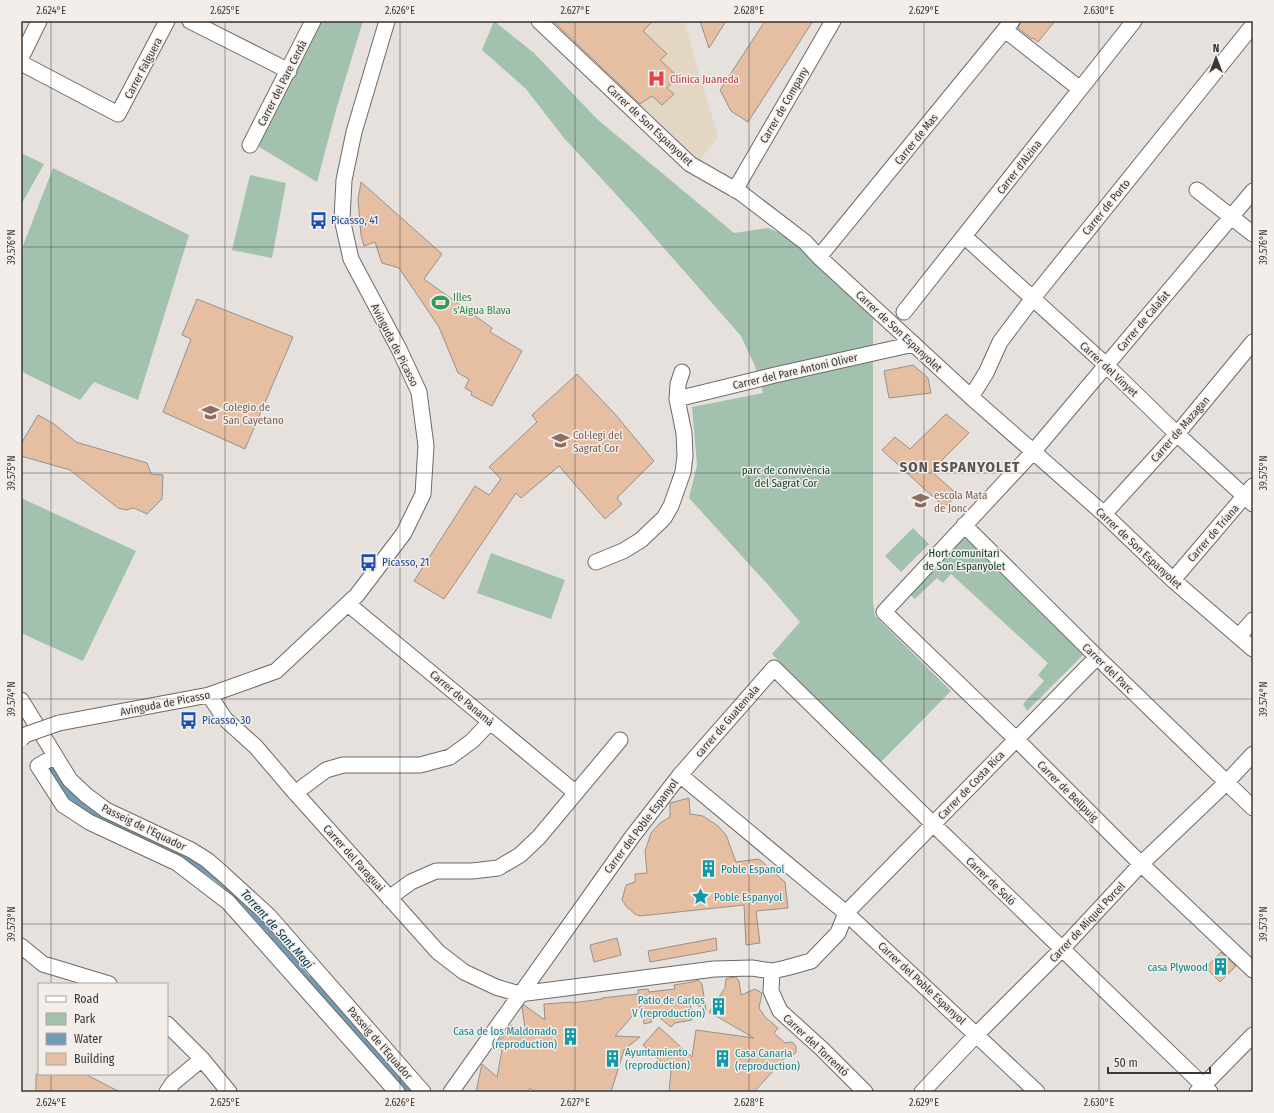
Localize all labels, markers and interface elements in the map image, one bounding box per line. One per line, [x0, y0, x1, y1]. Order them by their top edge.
text: 2.624°E [36, 5, 66, 17]
text: 2.625°E [210, 5, 240, 17]
text: 2.626°E [385, 5, 415, 17]
text: 2.627°E [560, 5, 590, 17]
text: 2.628°E [734, 5, 764, 17]
text: 2.629°E [909, 5, 939, 17]
text: 2.630°E [1084, 5, 1115, 17]
street label: Carrer Falguera [122, 35, 165, 101]
street label: Carrer del Pare Cerdà [255, 38, 310, 128]
north arrow [1196, 38, 1236, 78]
text: N [1213, 42, 1219, 55]
street label: Carrer de Company [757, 65, 811, 145]
hospital icon: Clínica Juaneda [647, 69, 667, 89]
place label: Clínica Juaneda [670, 73, 739, 86]
street label: Carrer de Son Espanyolet [604, 82, 696, 169]
street label: Carrer de Mas [892, 111, 941, 167]
street label: Carrer d'Alzina [994, 138, 1045, 197]
street label: Carrer de Porto [1080, 177, 1133, 238]
bus stop icon: Picasso, 41 [308, 210, 328, 230]
place label: Picasso, 41 [331, 214, 378, 227]
text: 39.576°N [6, 229, 18, 265]
text: 39.576°N [1258, 229, 1270, 265]
street label: Carrer de Son Espanyolet [853, 288, 945, 375]
street label: Carrer de Calafat [1114, 288, 1173, 354]
place label: Illes s'Aigua Blava [453, 291, 511, 317]
sports icon: Illes s'Aigua Blava [430, 293, 450, 313]
street label: Avinguda de Picasso [368, 302, 421, 389]
street label: Carrer del Vinyet [1077, 339, 1141, 400]
street label: Carrer del Pare Antoni Oliver [731, 351, 859, 392]
street label: Carrer de Mazagan [1148, 394, 1212, 465]
place label: Colegio de San Cayetano [223, 401, 284, 427]
school or university icon: Colegio de San Cayetano [200, 403, 220, 423]
place label: Col·legi del Sagrat Cor [573, 429, 622, 455]
school or university icon: Col·legi del Sagrat Cor [550, 431, 570, 451]
text: 39.575°N [6, 455, 18, 491]
text: 39.575°N [1258, 455, 1270, 491]
district label: SON ESPANYOLET [900, 458, 1020, 476]
park label: parc de convivència del Sagrat Cor [742, 464, 830, 490]
place label: escola Mata de Jonc [934, 489, 987, 515]
school or university icon: escola Mata de Jonc [911, 491, 931, 511]
street label: Carrer de Triana [1185, 502, 1242, 565]
street label: Carrer de Son Espanyolet [1093, 505, 1185, 592]
park label: Hort comunitari de Son Espanyolet [923, 547, 1006, 573]
bus stop icon: Picasso, 21 [359, 552, 379, 572]
place label: Picasso, 21 [382, 556, 429, 569]
street label: Carrer del Parc [1079, 641, 1136, 696]
street label: Carrer de Panamà [427, 668, 496, 729]
text: 39.574°N [6, 681, 18, 717]
text: 39.574°N [1258, 681, 1270, 717]
street label: carrer de Guatemala [692, 683, 762, 760]
street label: Avinguda de Picasso [119, 688, 211, 719]
bus stop icon: Picasso, 30 [179, 710, 199, 730]
place label: Picasso, 30 [202, 714, 251, 727]
street label: Carrer de Costa Rica [935, 748, 1007, 822]
street label: Carrer de Bellpuig [1034, 758, 1101, 825]
street label: Carrer del Poble Espanyol [602, 776, 681, 876]
street label: Passeig de l'Equador [100, 801, 188, 854]
street label: Carrer del Paraguai [320, 822, 387, 895]
street label: Carrer de Soló [963, 854, 1018, 908]
building icon: Poble Espanol [698, 859, 718, 879]
place label: Poble Espanol [721, 863, 784, 876]
street label: Carrer de Miquel Porcel [1047, 880, 1128, 965]
water label: Torrent de Sant Magí [238, 887, 317, 972]
place icon: Poble Espanyol [691, 887, 711, 907]
place label: Poble Espanyol [714, 891, 782, 904]
text: 39.573°N [6, 906, 18, 942]
text: 39.573°N [1258, 906, 1270, 942]
street label: Carrer del Poble Espanyol [875, 939, 968, 1027]
building icon: casa Plywood [1211, 957, 1231, 977]
place label: casa Plywood [1147, 961, 1208, 974]
legend [38, 983, 168, 1075]
text: Road [74, 992, 99, 1006]
place label: Patio de Carlos V (reproduction) [632, 994, 705, 1020]
building icon: Patio de Carlos V (reproduction) [708, 996, 728, 1016]
street label: Passeig de l'Equador [344, 1004, 415, 1082]
text: Park [74, 1012, 96, 1026]
street label: Carrer del Torrentó [780, 1012, 851, 1079]
place label: Casa de los Maldonado (reproduction) [453, 1025, 557, 1051]
building icon: Casa de los Maldonado (reproduction) [560, 1027, 580, 1047]
text: Water [74, 1032, 103, 1046]
place label: Ayuntamiento (reproduction) [625, 1046, 690, 1072]
place label: Casa Canaria (reproduction) [735, 1047, 800, 1073]
building icon: Ayuntamiento (reproduction) [602, 1048, 622, 1068]
building icon: Casa Canaria (reproduction) [712, 1049, 732, 1069]
scale bar [1108, 1049, 1210, 1075]
text: Building [74, 1052, 115, 1066]
text: 50 m [1114, 1056, 1138, 1070]
text: 2.624°E [36, 1097, 66, 1109]
text: 2.625°E [210, 1097, 240, 1109]
text: 2.626°E [385, 1097, 415, 1109]
text: 2.627°E [560, 1097, 590, 1109]
text: 2.628°E [734, 1097, 764, 1109]
text: 2.629°E [909, 1097, 939, 1109]
text: 2.630°E [1084, 1097, 1115, 1109]

